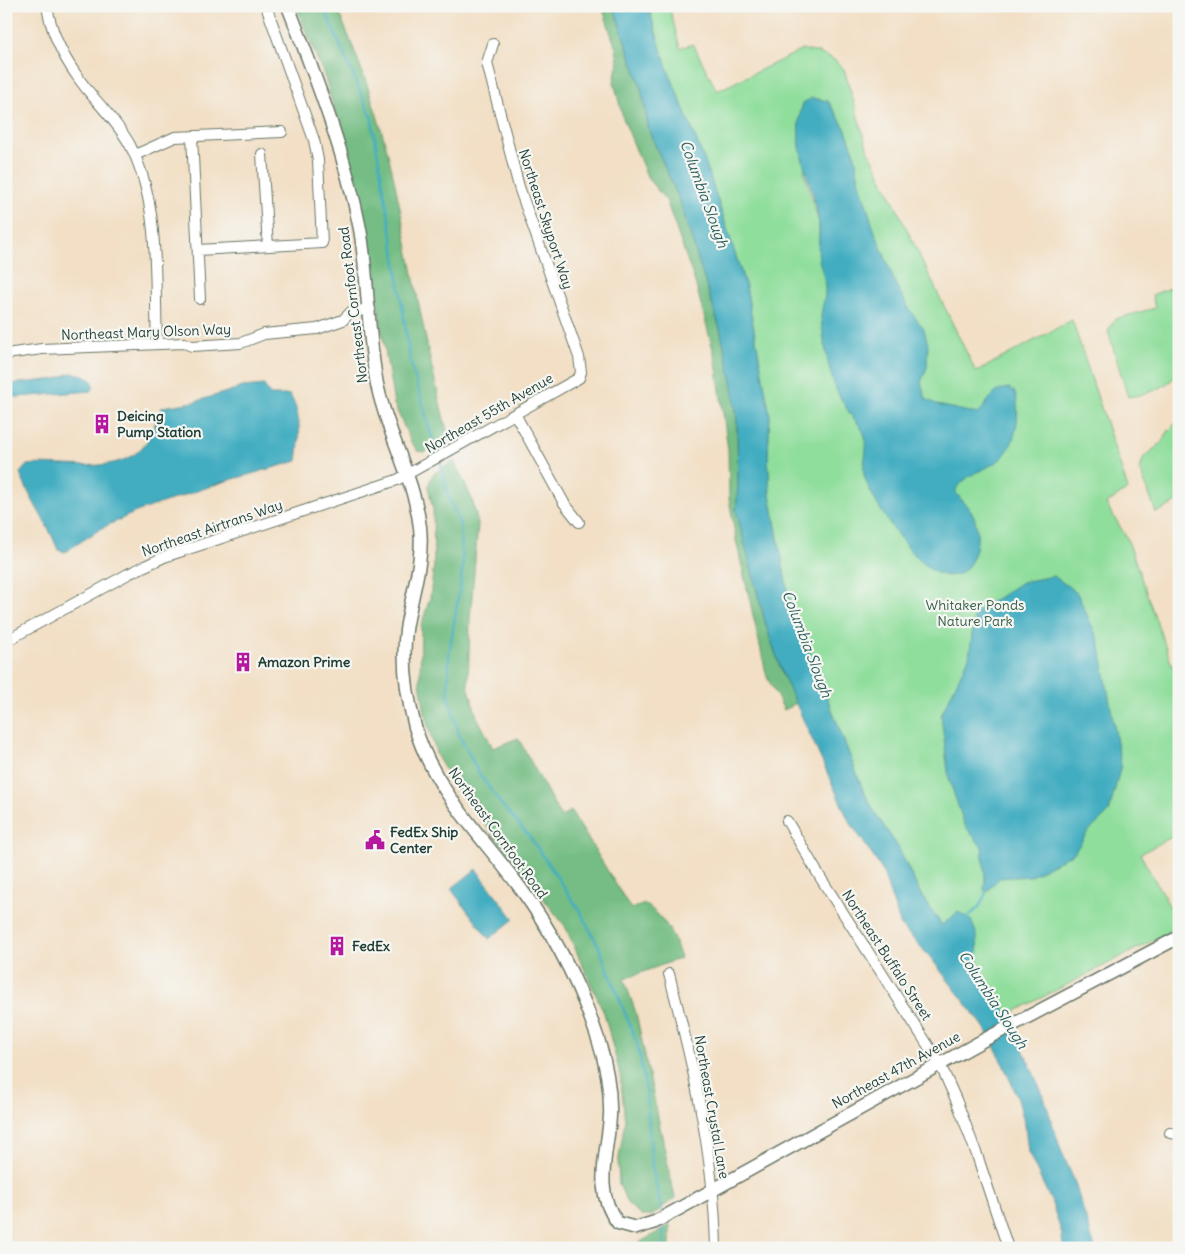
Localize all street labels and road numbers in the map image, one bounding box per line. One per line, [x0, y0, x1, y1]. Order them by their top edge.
street label: Northeast Skyport Way [515, 147, 577, 291]
street label: Northeast Cornfoot Road [334, 226, 372, 384]
street label: Northeast Mary Olson Way [61, 320, 231, 344]
street label: Northeast 55th Avenue [422, 369, 556, 457]
street label: Northeast Airtrans Way [139, 495, 285, 561]
street label: Northeast Cornfoot Road [444, 764, 552, 902]
street label: Northeast Buffalo Street [838, 886, 936, 1024]
street label: Northeast 47th Avenue [829, 1027, 963, 1113]
street label: Northeast Crystal Lane [691, 1034, 733, 1180]

